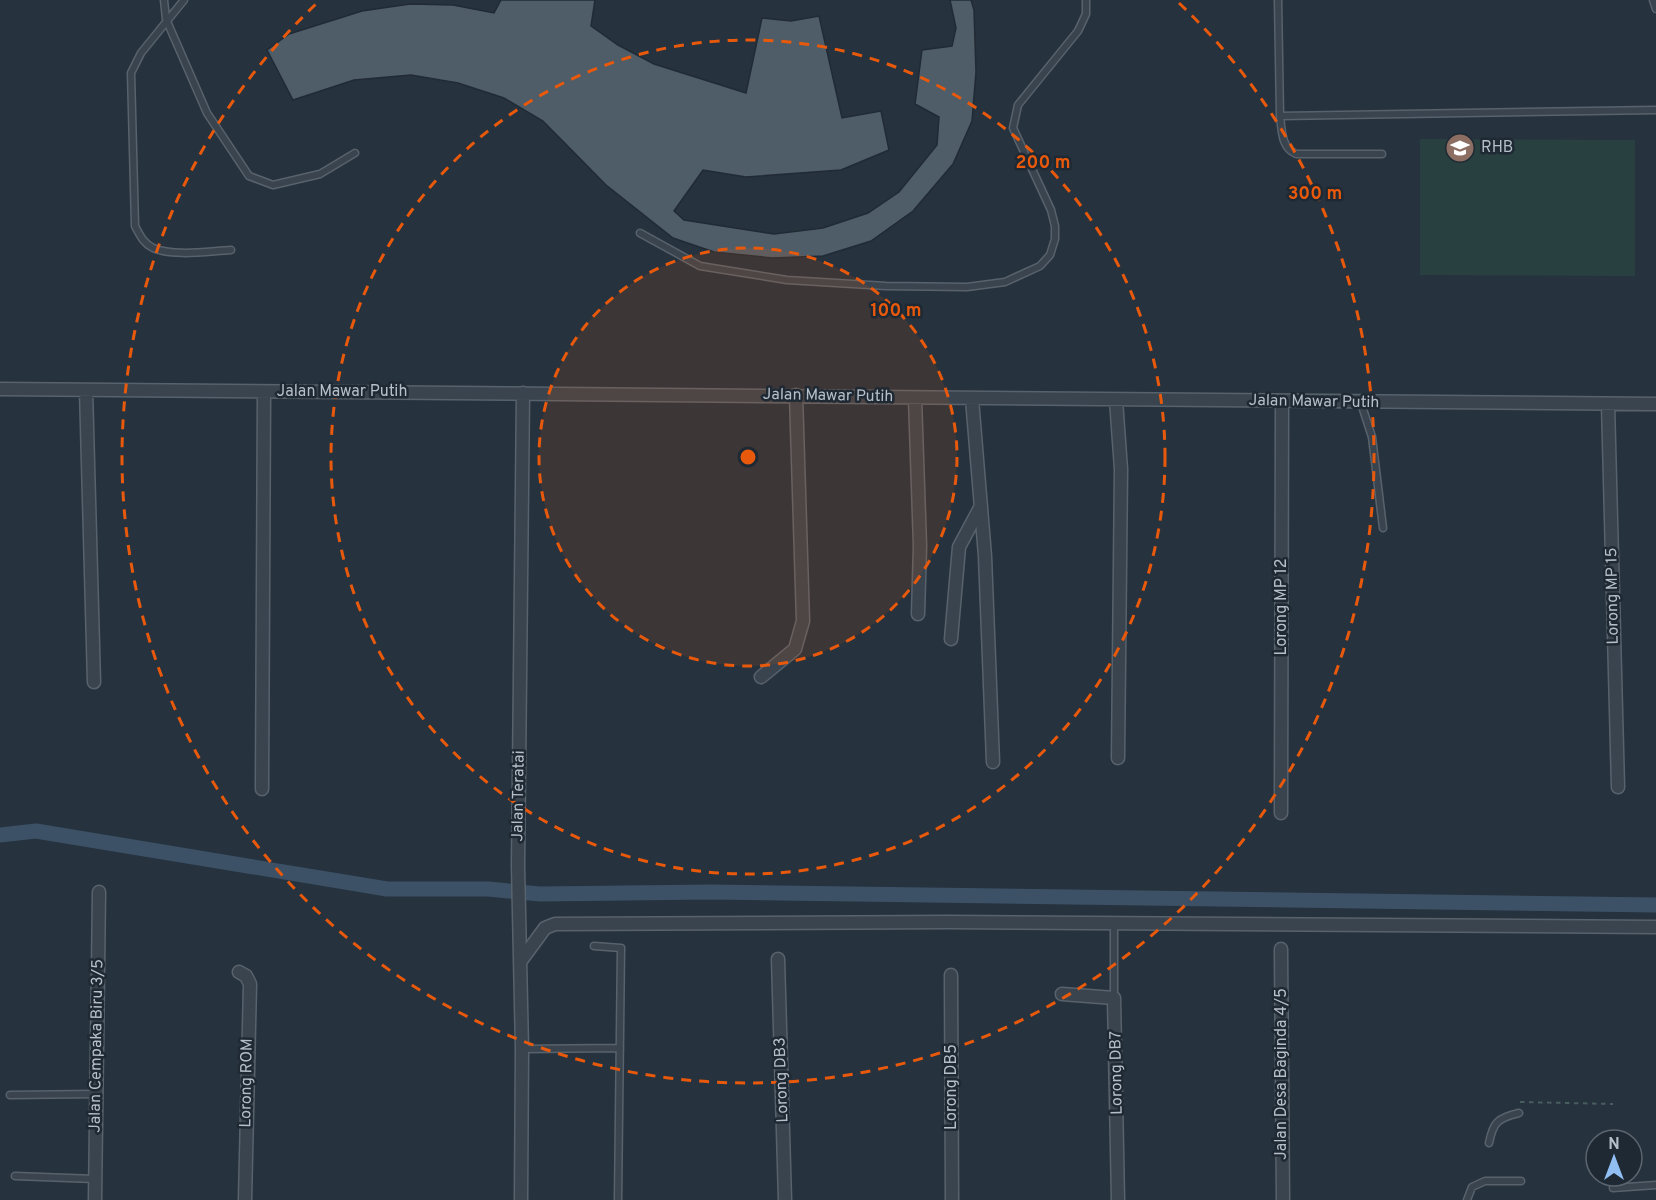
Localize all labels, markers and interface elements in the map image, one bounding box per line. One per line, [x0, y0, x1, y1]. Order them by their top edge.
school or university icon: RHB [1444, 132, 1476, 164]
place label: RHB [1481, 138, 1513, 158]
text: 200 m [1015, 152, 1071, 175]
text: 300 m [1288, 183, 1342, 206]
text: 100 m [870, 300, 922, 323]
street label: Jalan Mawar Putih [277, 382, 407, 402]
street label: Jalan Mawar Putih [762, 385, 894, 407]
street label: Jalan Mawar Putih [1248, 391, 1380, 413]
centre of rings [738, 447, 758, 467]
street label: Lorong MP 15 [1602, 547, 1624, 645]
street label: Lorong MP 12 [1272, 559, 1292, 655]
street label: Jalan Teratai [508, 750, 530, 842]
street label: Jalan Cempaka Biru 3/5 [85, 959, 109, 1133]
street label: Jalan Desa Baginda 4/5 [1272, 988, 1292, 1160]
street label: Lorong DB7 [1106, 1031, 1128, 1115]
street label: Lorong DB3 [771, 1037, 793, 1123]
street label: Lorong ROM [236, 1038, 258, 1128]
street label: Lorong DB5 [942, 1044, 962, 1130]
north arrow [1584, 1128, 1644, 1188]
text: N [1608, 1135, 1620, 1155]

